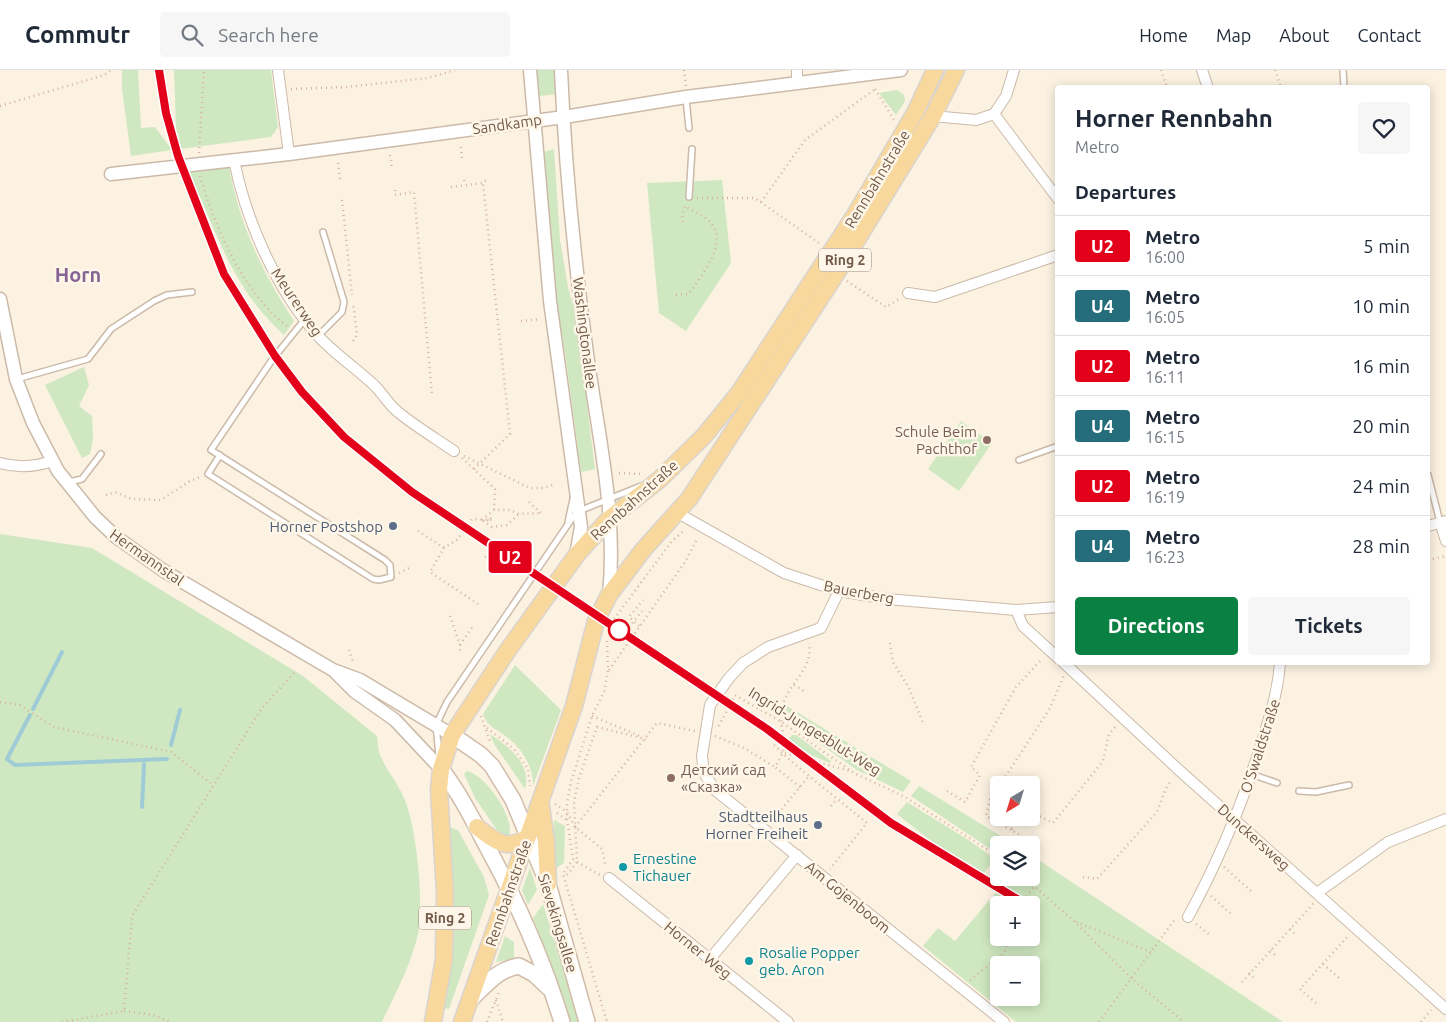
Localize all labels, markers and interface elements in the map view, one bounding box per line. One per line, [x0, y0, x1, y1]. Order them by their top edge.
search box [160, 12, 510, 57]
text: Commutr [25, 21, 130, 48]
icon: search [178, 21, 206, 49]
text: Search here [218, 24, 319, 46]
text: Home [1139, 25, 1188, 45]
text: Map [1216, 25, 1251, 45]
text: About [1279, 25, 1329, 45]
text: Contact [1357, 25, 1421, 45]
button: heart [1358, 102, 1410, 154]
text: Horner Rennbahn [1075, 105, 1273, 132]
street label: Sandkamp [471, 111, 543, 137]
street label: Rennbahnstraße [841, 127, 913, 231]
text: Metro [1075, 138, 1119, 156]
text: Departures [1075, 181, 1176, 203]
text: Metro [1145, 226, 1200, 248]
text: 5 min [1363, 235, 1410, 257]
text: U2 [1091, 236, 1114, 256]
road number: Ring 2 [819, 248, 871, 272]
text: 16:00 [1145, 248, 1185, 266]
district label: Horn [55, 263, 101, 286]
street label: Meurerweg [268, 265, 326, 339]
street label: Washingtonallee [570, 276, 600, 390]
text: Metro [1145, 286, 1200, 308]
text: 10 min [1352, 295, 1410, 317]
text: U4 [1091, 296, 1114, 316]
text: 16:05 [1145, 308, 1185, 326]
text: Metro [1145, 346, 1200, 368]
text: 16 min [1352, 355, 1410, 377]
text: U2 [1091, 356, 1114, 376]
text: 16:11 [1145, 368, 1185, 386]
text: Metro [1145, 406, 1200, 428]
text: 20 min [1352, 415, 1410, 437]
text: U4 [1091, 416, 1114, 436]
place label: Schule Beim Pachthof [895, 423, 977, 457]
text: 16:15 [1145, 428, 1185, 446]
marker: Schule Beim Pachthof [981, 434, 993, 446]
street label: Rennbahnstraße [587, 456, 681, 544]
text: Metro [1145, 466, 1200, 488]
text: 24 min [1352, 475, 1410, 497]
text: U2 [1091, 476, 1114, 496]
text: 16:19 [1145, 488, 1185, 506]
place label: Horner Postshop [270, 518, 383, 535]
marker: Horner Postshop [387, 520, 399, 532]
street label: Hermannstal [107, 525, 187, 589]
text: Metro [1145, 526, 1200, 548]
text: 28 min [1352, 535, 1410, 557]
text: U4 [1091, 536, 1114, 556]
line badge: U2 [488, 541, 532, 573]
text: U2 [499, 547, 521, 567]
text: 16:23 [1145, 548, 1185, 566]
street label: Bauerberg [822, 577, 896, 607]
button: Directions [1075, 597, 1238, 655]
button: Tickets [1248, 597, 1410, 655]
unlabelled marker [608, 619, 630, 641]
street label: Ingrid-Jungesblut-Weg [746, 683, 884, 779]
street label: O'Swaldstraße [1237, 697, 1283, 795]
place label: Детский сад «Сказка» [681, 761, 766, 795]
marker: Детский сад «Сказка» [665, 772, 677, 784]
north arrow [990, 776, 1040, 826]
map controls [990, 776, 1040, 1006]
street label: Dunckersweg [1214, 800, 1294, 874]
place label: Stadtteilhaus Horner Freiheit [706, 808, 808, 842]
marker: Stadtteilhaus Horner Freiheit [812, 819, 824, 831]
button: layers [990, 836, 1040, 886]
street label: Rennbahnstraße [482, 838, 534, 948]
place label: Ernestine Tichauer [633, 850, 697, 884]
street label: Am Gojenboom [802, 857, 894, 937]
marker: Ernestine Tichauer [617, 861, 629, 873]
street label: Sievekingsallee [535, 872, 581, 974]
button: + [990, 896, 1040, 946]
road number: Ring 2 [419, 906, 471, 930]
street label: Horner Weg [661, 918, 735, 982]
place label: Rosalie Popper geb. Aron [759, 944, 860, 978]
marker: Rosalie Popper geb. Aron [743, 955, 755, 967]
button: − [990, 956, 1040, 1006]

